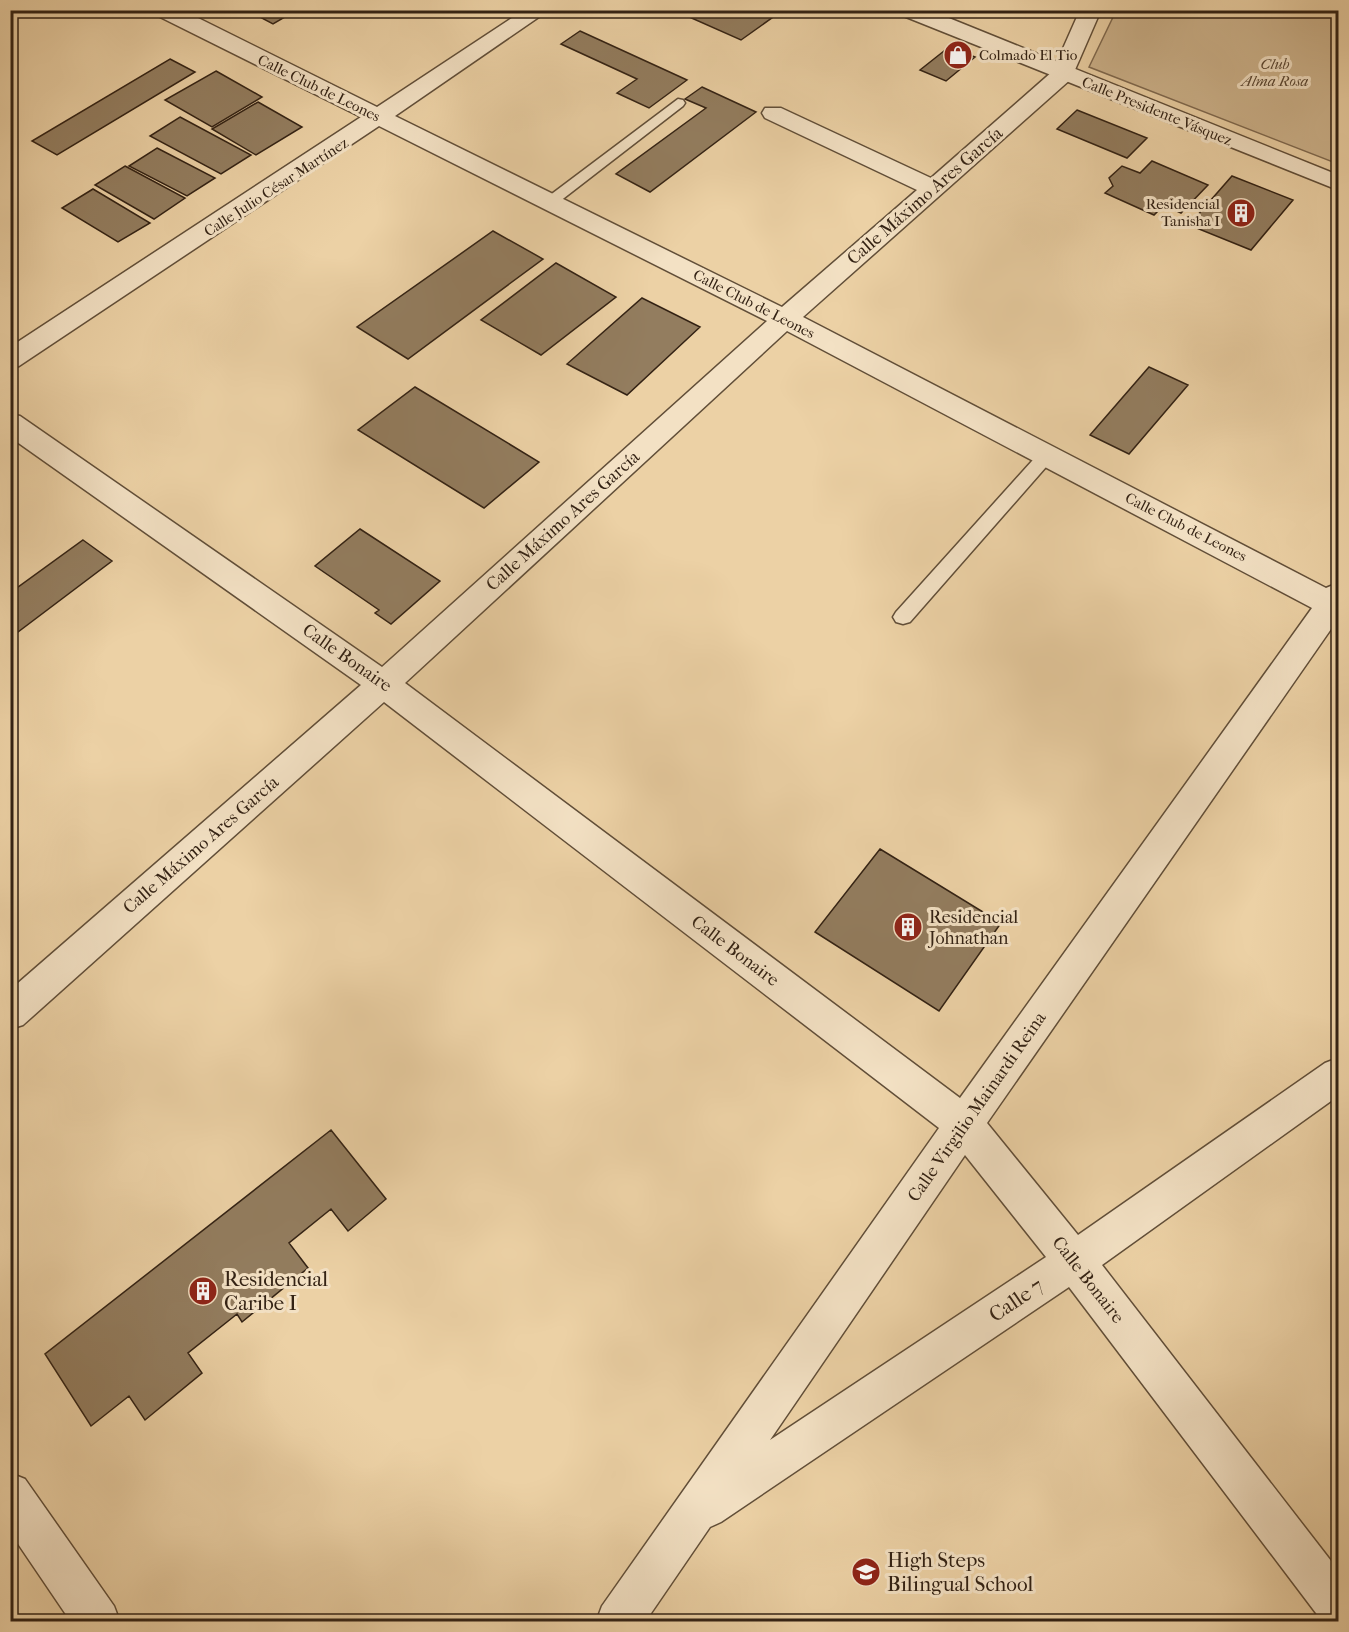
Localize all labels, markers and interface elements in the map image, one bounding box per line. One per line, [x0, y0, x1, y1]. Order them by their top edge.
shop icon: Colmado El Tio [942, 39, 974, 71]
place label: Colmado El Tio [979, 46, 1078, 64]
street label: Calle Club de Leones [255, 51, 384, 126]
park label: Club Alma Rosa [1240, 55, 1309, 90]
street label: Calle Presidente Vásquez [1079, 73, 1235, 149]
street label: Calle Máximo Ares García [843, 122, 1008, 269]
street label: Calle Julio César Martínez [201, 133, 352, 240]
place label: Residencial Tanisha I [1146, 195, 1220, 230]
building icon: Residencial Tanisha I [1225, 197, 1257, 229]
street label: Calle Club de Leones [690, 266, 818, 343]
street label: Calle Máximo Ares García [482, 446, 645, 595]
street label: Calle Club de Leones [1122, 489, 1250, 566]
street label: Calle Bonaire [298, 619, 396, 697]
street label: Calle Máximo Ares García [119, 771, 284, 918]
place label: Residencial Johnathan [927, 907, 1018, 949]
street label: Calle Bonaire [687, 911, 783, 991]
building icon: Residencial Johnathan [892, 911, 924, 943]
street label: Calle Virgilio Mainardi Reina [903, 1007, 1051, 1206]
street label: Calle Bonaire [1048, 1232, 1128, 1328]
place label: Residencial Caribe I [224, 1267, 328, 1315]
street label: Calle 7 [984, 1273, 1048, 1327]
building icon: Residencial Caribe I [187, 1275, 219, 1307]
place label: High Steps Bilingual School [887, 1548, 1033, 1596]
school or university icon: High Steps Bilingual School [850, 1556, 882, 1588]

